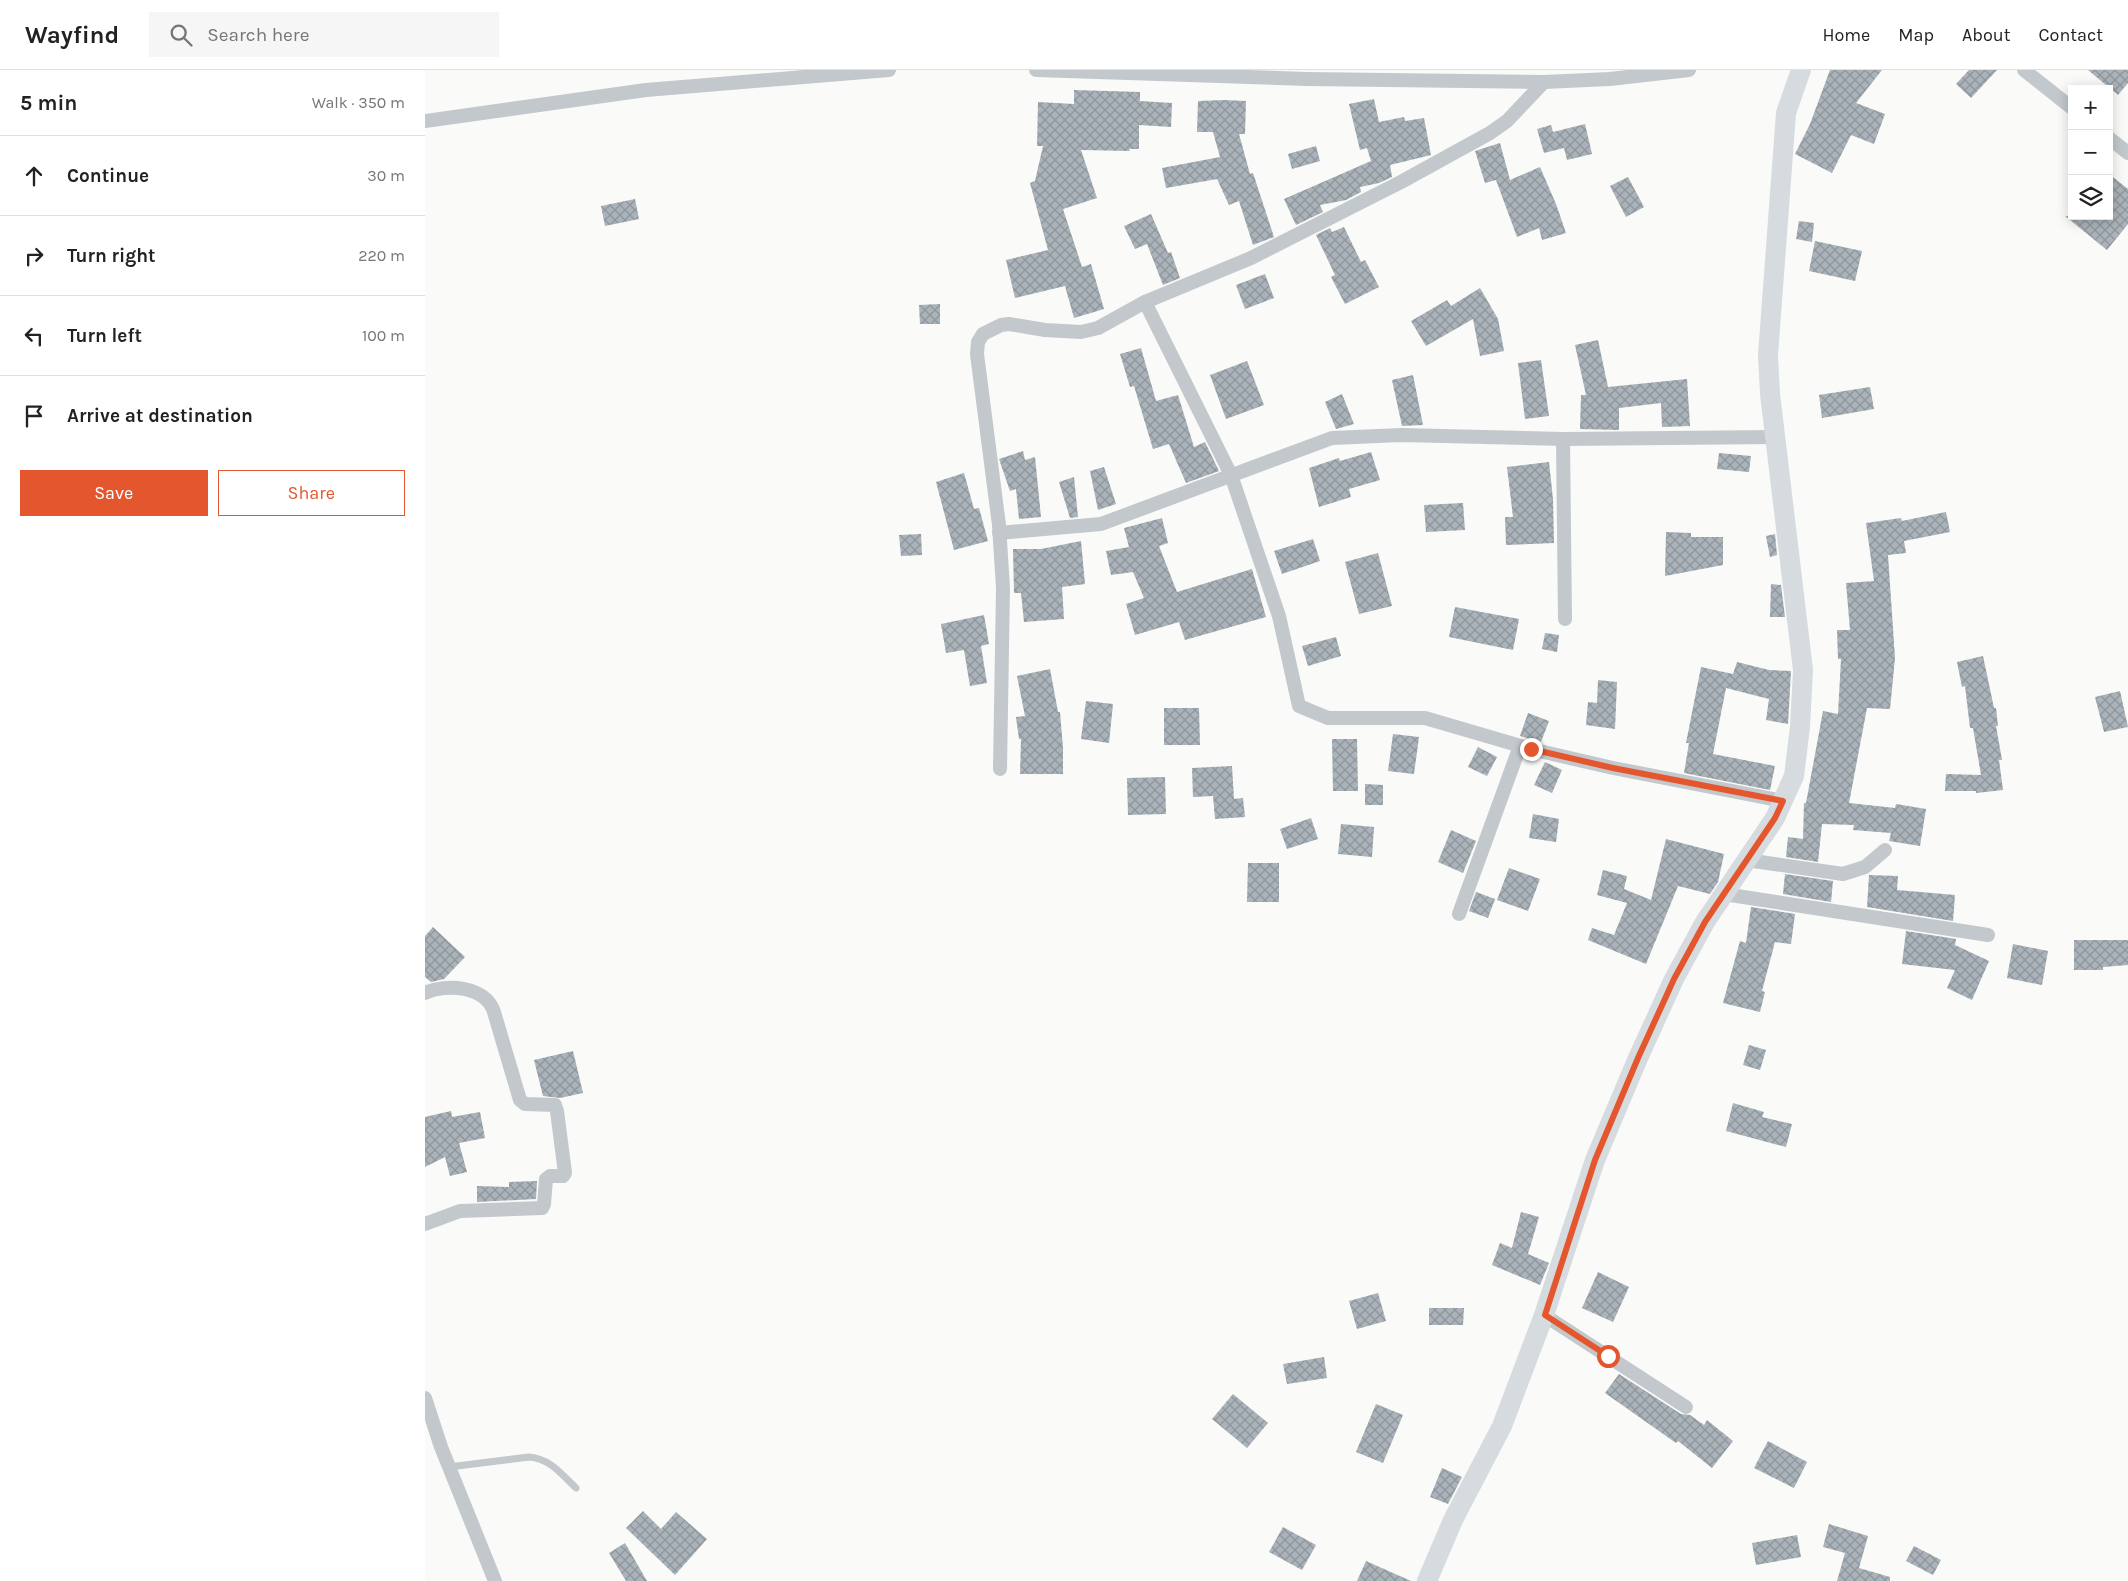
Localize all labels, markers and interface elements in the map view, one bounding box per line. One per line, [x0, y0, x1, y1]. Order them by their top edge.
search box [149, 12, 499, 57]
text: Wayfind [25, 21, 119, 49]
icon: search [167, 21, 195, 49]
text: Search here [207, 24, 309, 46]
text: Home [1822, 24, 1870, 46]
text: Map [1898, 24, 1934, 46]
text: About [1962, 24, 2011, 46]
text: Contact [2039, 24, 2103, 46]
map controls [2068, 85, 2113, 220]
button: + [2068, 85, 2113, 130]
text: 5 min [20, 91, 77, 115]
text: Walk · 350 m [312, 93, 405, 112]
button: − [2068, 130, 2113, 175]
icon: ahead [20, 162, 48, 190]
text: Continue [67, 165, 149, 187]
text: 30 m [367, 166, 405, 185]
button: layers [2068, 175, 2113, 220]
icon: right [20, 242, 48, 270]
text: Turn right [67, 245, 156, 267]
text: 220 m [358, 246, 405, 265]
icon: left [20, 322, 48, 350]
text: Turn left [67, 325, 142, 347]
text: 100 m [362, 326, 405, 345]
icon: arrive [20, 402, 48, 430]
text: Arrive at destination [67, 405, 253, 427]
button: Save [20, 470, 208, 516]
button: Share [218, 470, 405, 516]
route end [1520, 738, 1543, 761]
route start [1597, 1345, 1620, 1368]

